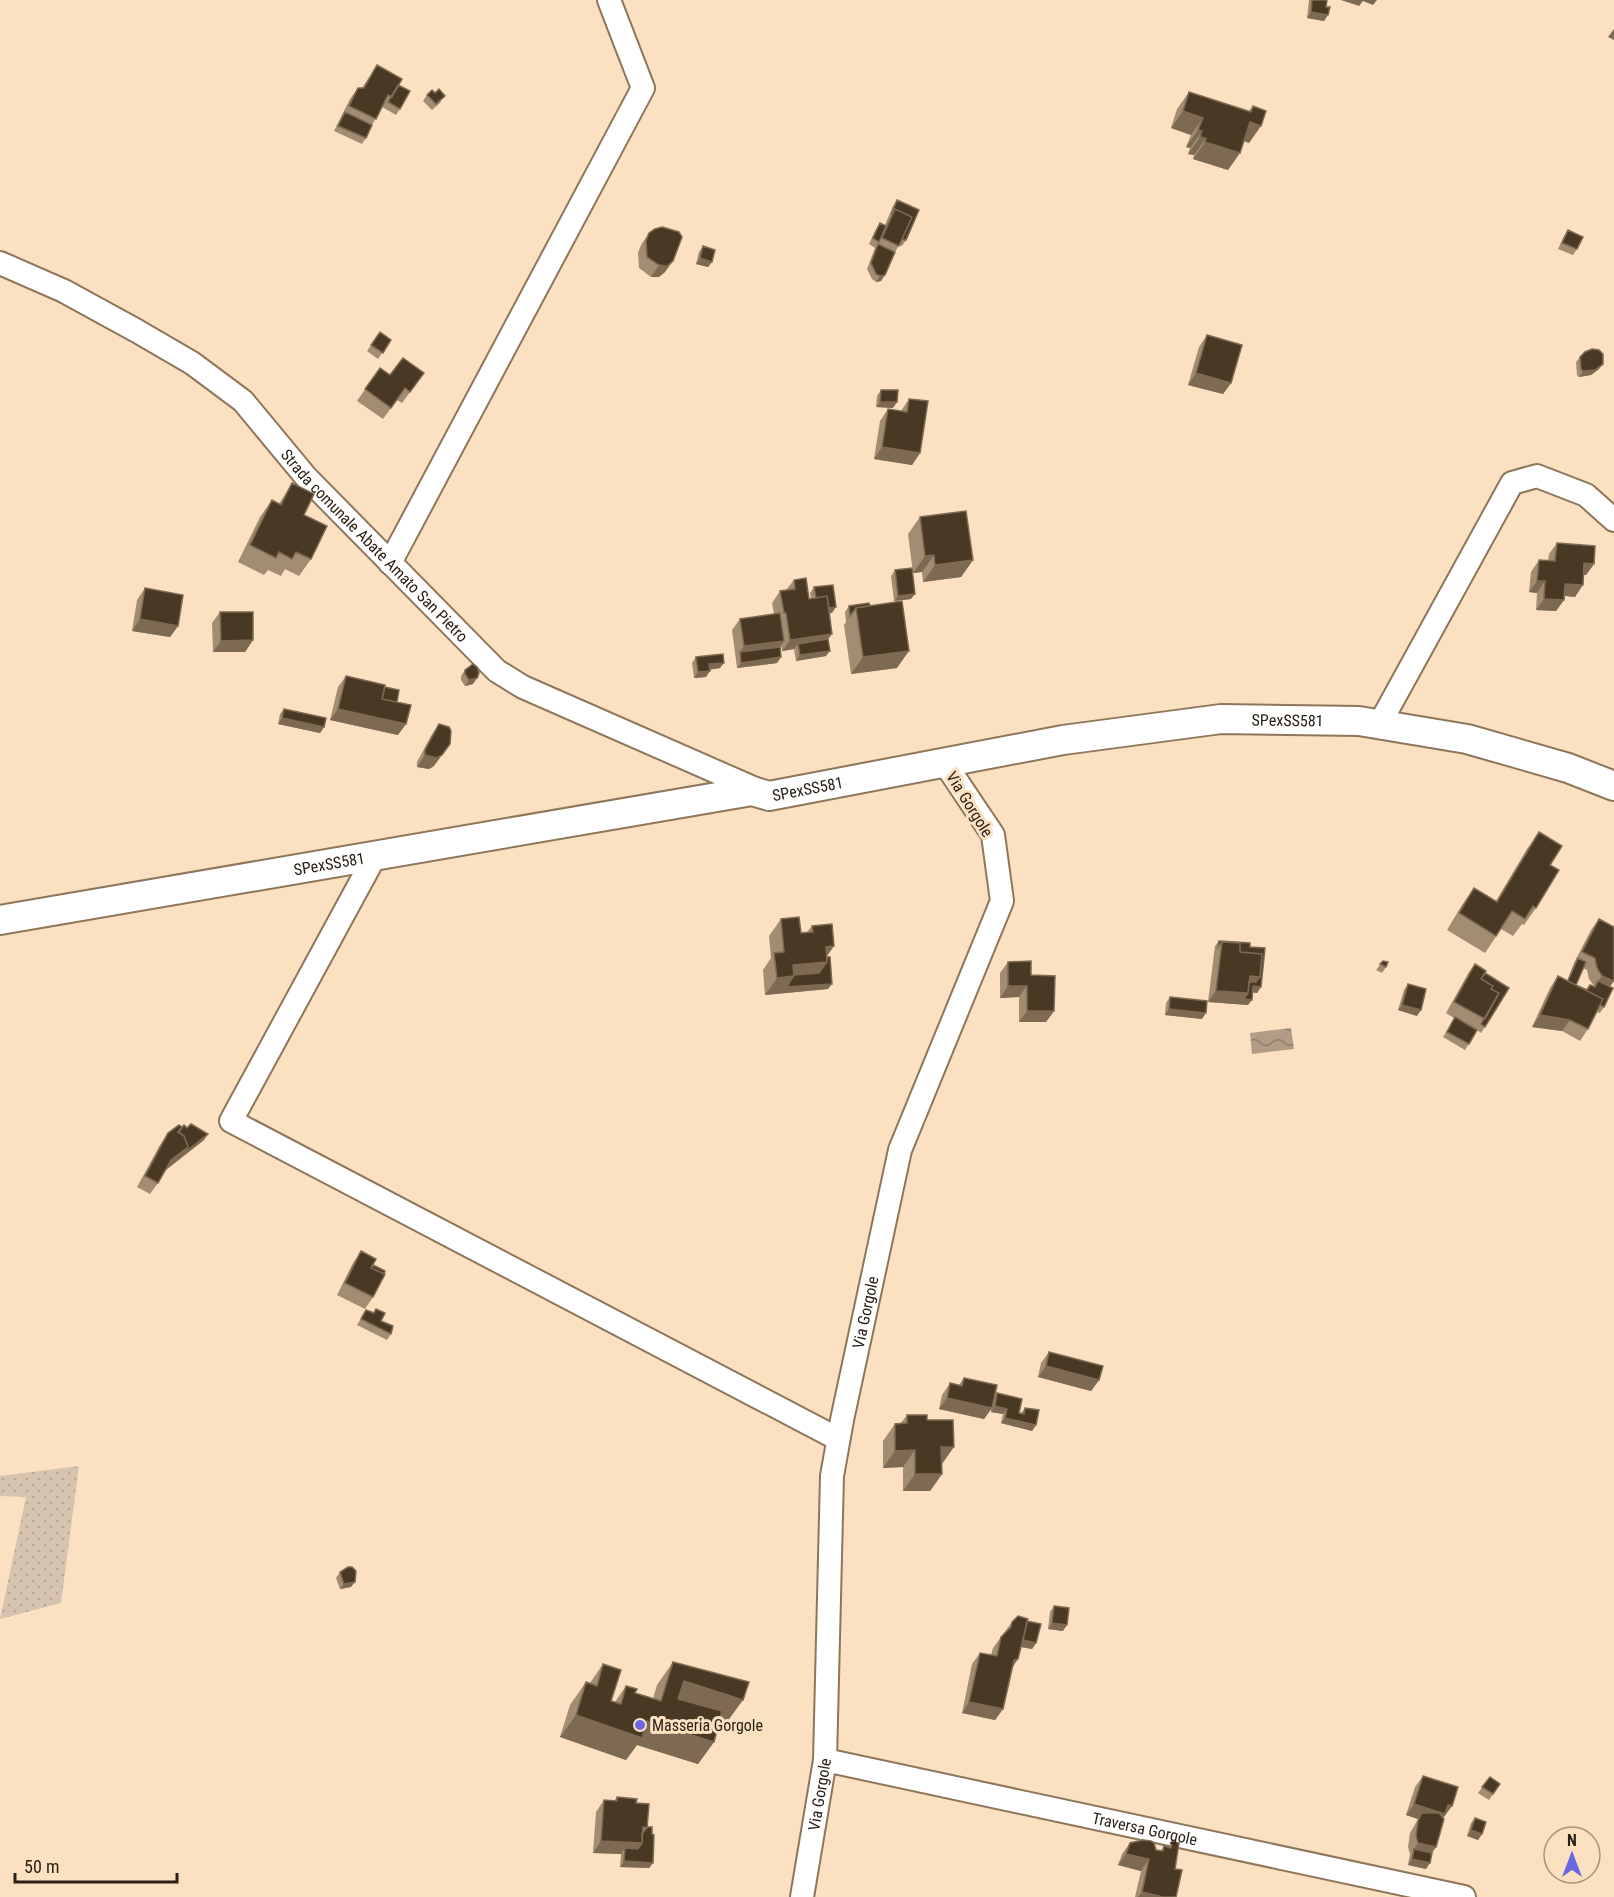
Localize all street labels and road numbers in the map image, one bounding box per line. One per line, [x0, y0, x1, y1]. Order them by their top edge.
street label: Strada comunale Abate Amato San Pietro [277, 445, 472, 646]
street label: SPexSS581 [1252, 710, 1324, 730]
street label: Via Gorgole [942, 768, 997, 840]
street label: SPexSS581 [771, 773, 845, 805]
street label: SPexSS581 [292, 849, 366, 879]
street label: Via Gorgole [849, 1275, 883, 1350]
street label: Via Gorgole [804, 1757, 835, 1832]
street label: Traversa Gorgole [1090, 1809, 1199, 1850]

